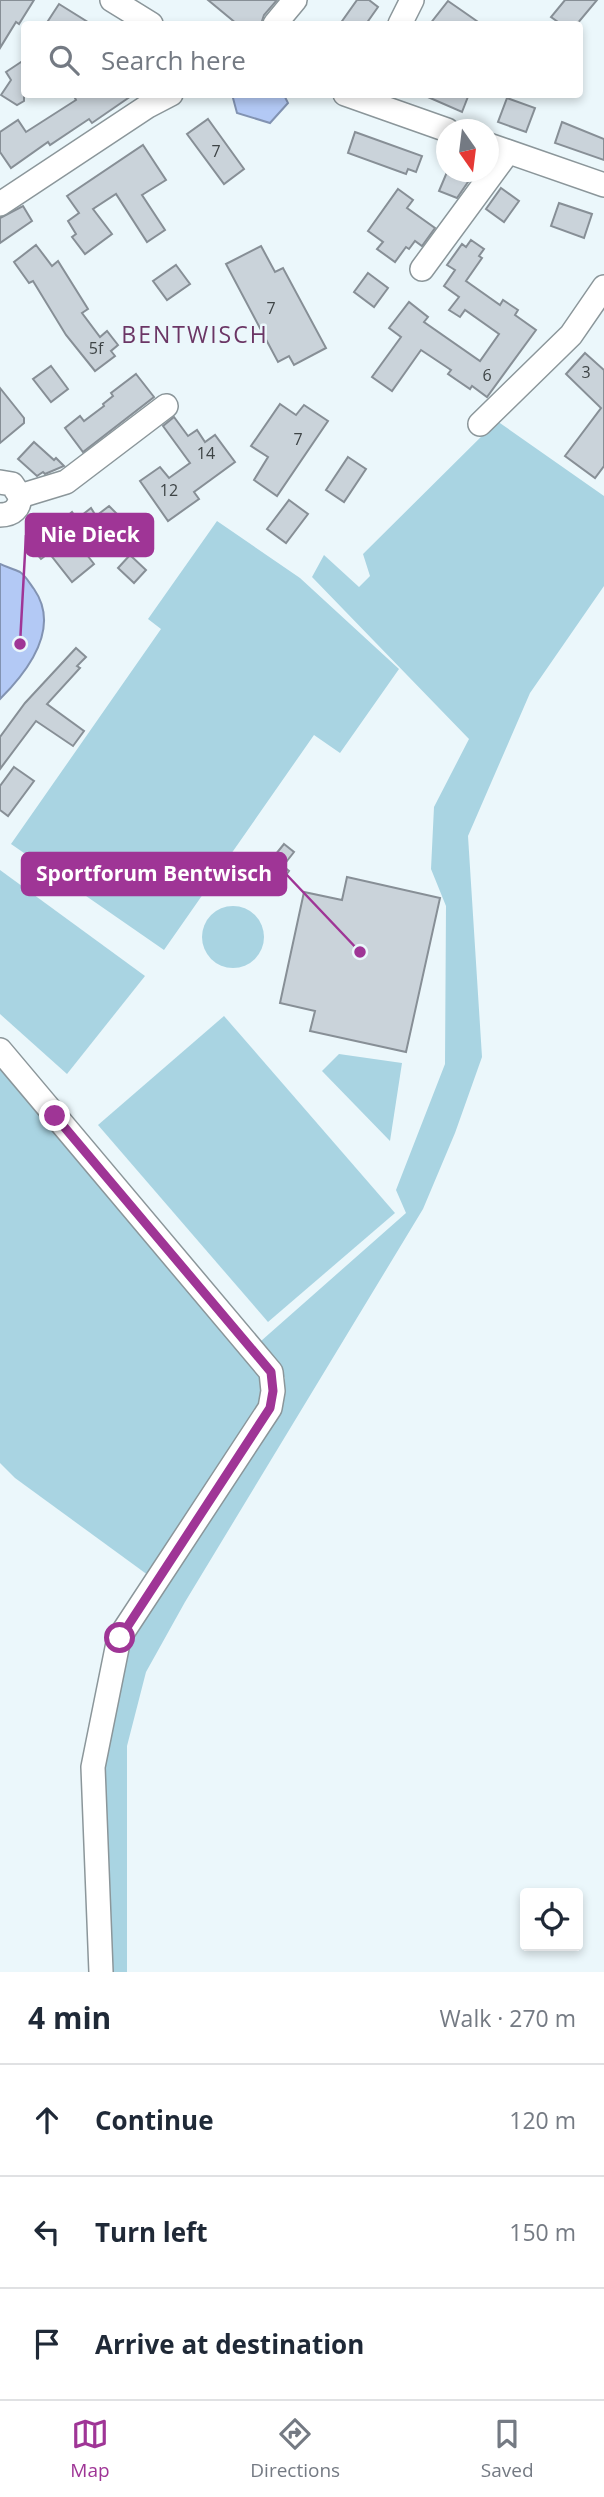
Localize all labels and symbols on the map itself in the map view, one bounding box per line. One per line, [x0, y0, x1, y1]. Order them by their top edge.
north arrow [436, 119, 499, 182]
house number: 7 [211, 140, 221, 162]
house number: 7 [266, 297, 276, 319]
district label: BENTWISCH [121, 318, 269, 350]
house number: 5f [89, 337, 105, 359]
house number: 3 [581, 361, 591, 383]
house number: 6 [482, 364, 492, 386]
house number: 7 [293, 428, 303, 450]
house number: 14 [197, 442, 215, 464]
house number: 12 [160, 479, 178, 501]
callout: Nie Dieck [26, 514, 153, 556]
text: Nie Dieck [40, 520, 141, 548]
callout: Sportforum Bentwisch [22, 853, 286, 895]
text: Sportforum Bentwisch [36, 859, 272, 887]
route end [39, 1100, 70, 1131]
route start [104, 1622, 135, 1653]

